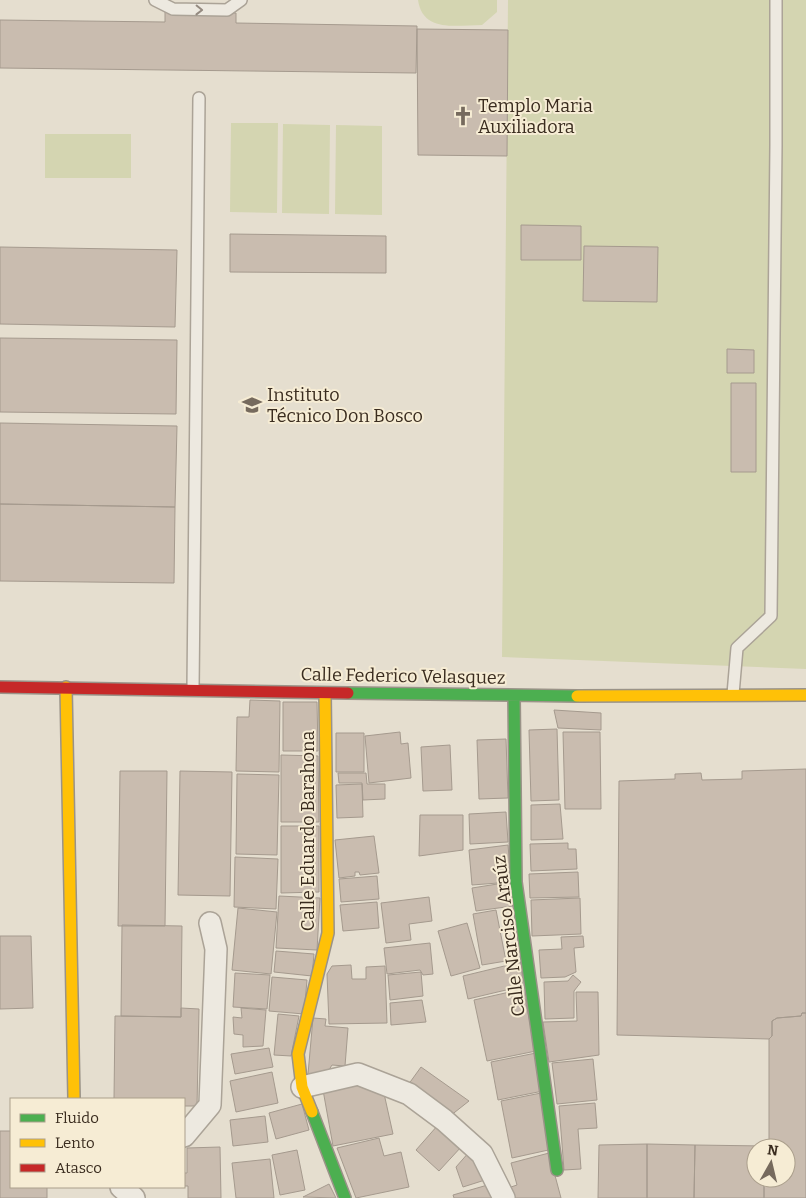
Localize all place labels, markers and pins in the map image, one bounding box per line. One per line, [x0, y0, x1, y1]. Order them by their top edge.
place label: Templo Maria Auxiliadora [478, 95, 593, 138]
church icon: Templo Maria Auxiliadora [452, 105, 474, 127]
place label: Instituto Técnico Don Bosco [267, 384, 423, 427]
school or university icon: Instituto Técnico Don Bosco [241, 394, 263, 416]

